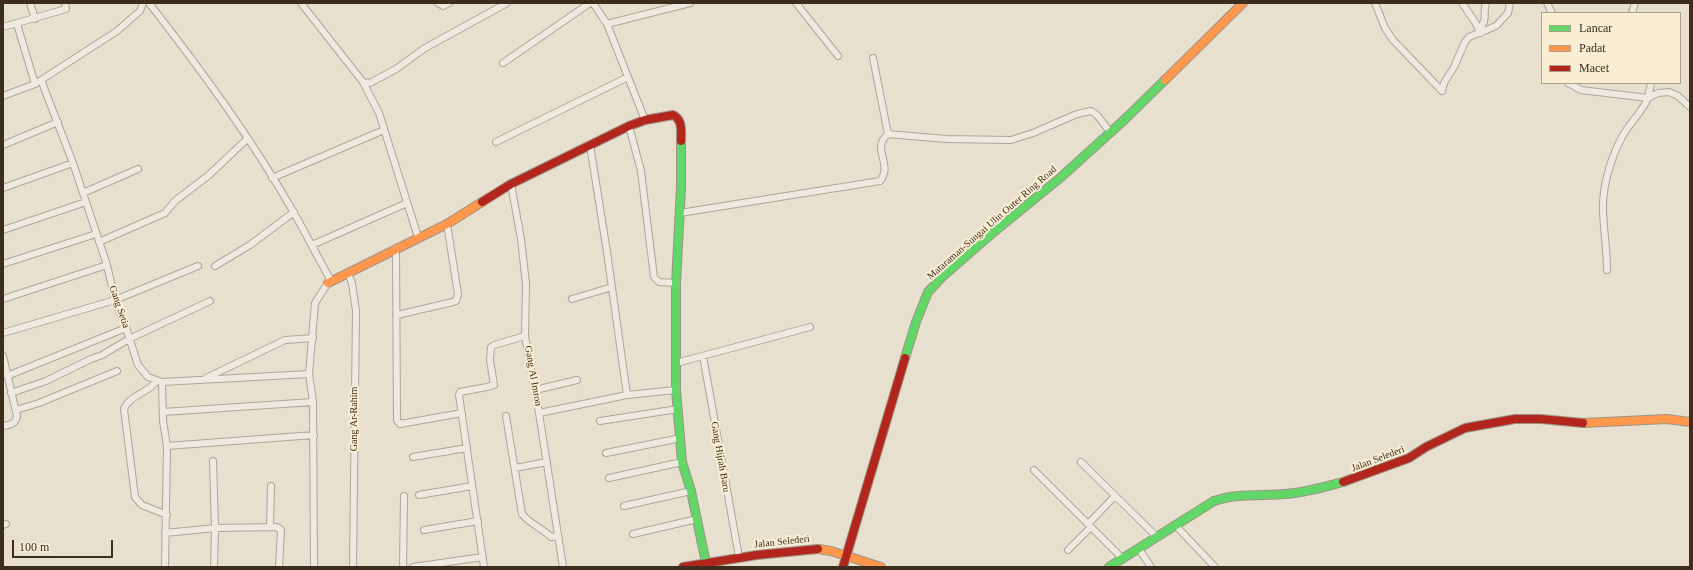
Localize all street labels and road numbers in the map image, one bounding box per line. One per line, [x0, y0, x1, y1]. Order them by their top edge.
street label: Mataraman-Sungai Ulin Outer Ring Road [925, 163, 1059, 283]
street label: Gang Setia [106, 284, 132, 330]
street label: Gang Al Imron [522, 345, 544, 407]
street label: Gang Ar-Rahim [348, 387, 360, 451]
street label: Gang Hijrah Baru [708, 421, 732, 493]
street label: Jalan Selederi [1350, 443, 1406, 475]
street label: Jalan Selederi [754, 533, 810, 551]

